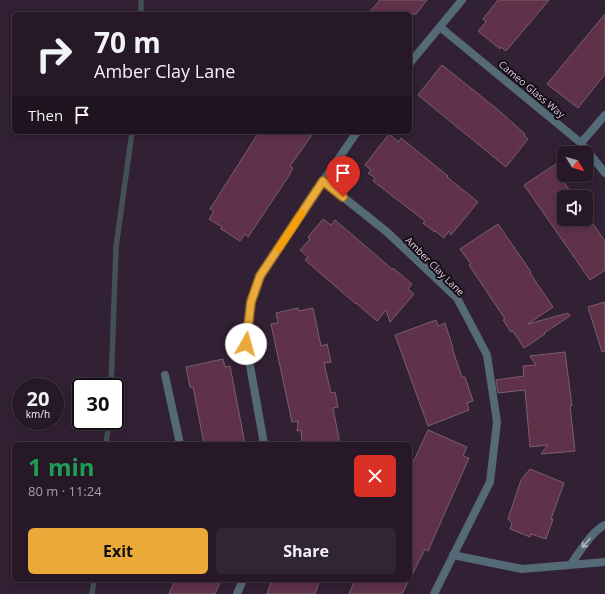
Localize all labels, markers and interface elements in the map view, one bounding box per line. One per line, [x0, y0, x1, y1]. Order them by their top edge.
text: 70 m [94, 23, 161, 61]
icon: right [28, 28, 80, 80]
street label: Cameo Glass Way [496, 57, 569, 122]
text: Amber Clay Lane [94, 59, 235, 83]
icon: arrive [71, 104, 93, 126]
text: Then [28, 105, 63, 125]
north arrow [557, 146, 593, 182]
map controls [557, 146, 593, 226]
pin [326, 156, 360, 197]
icon: arrive [332, 162, 354, 184]
button: sound [557, 190, 593, 226]
street label: Amber Clay Lane [402, 233, 468, 299]
position arrow [225, 323, 267, 365]
speed limit sign: 30 [72, 378, 124, 430]
text: 20 [27, 385, 49, 412]
text: km/h [26, 407, 50, 421]
text: 1 min [28, 450, 95, 483]
button: close [354, 455, 396, 497]
text: 80 m · 11:24 [28, 482, 102, 500]
button: Exit [28, 528, 208, 574]
button: Share [216, 528, 396, 574]
one-way arrow [582, 538, 591, 549]

